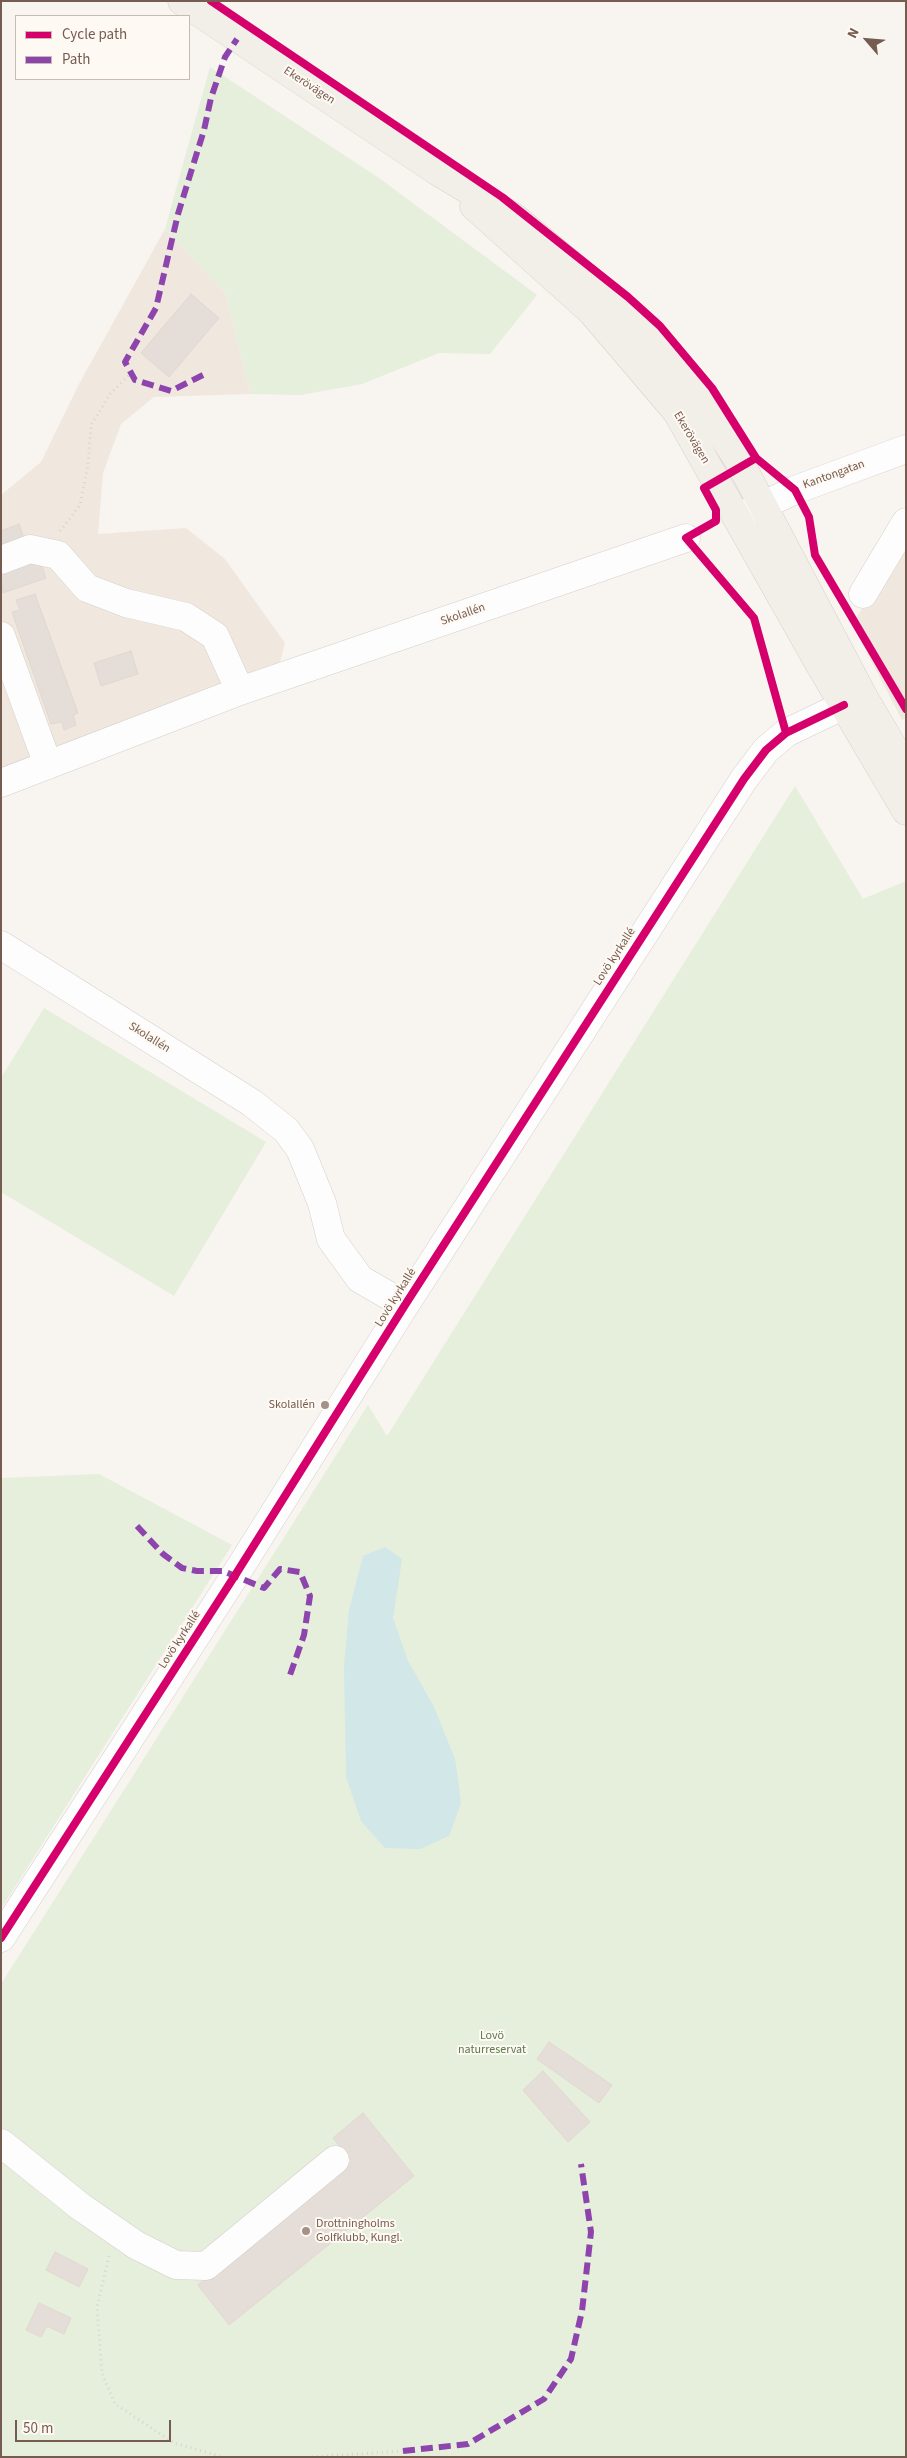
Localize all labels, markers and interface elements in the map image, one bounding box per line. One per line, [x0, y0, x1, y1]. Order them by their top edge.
legend [15, 15, 190, 80]
north arrow [842, 15, 892, 65]
text: Cycle path [62, 24, 127, 45]
text: N [843, 25, 865, 42]
text: Path [62, 49, 90, 70]
street label: Ekerövägen [281, 64, 337, 108]
street label: Ekerövägen [670, 409, 712, 467]
street label: Kantongatan [801, 457, 867, 493]
street label: Skolallén [439, 601, 487, 629]
street label: Lovö kyrkallé [591, 925, 639, 989]
street label: Skolallén [126, 1020, 172, 1056]
street label: Lovö kyrkallé [372, 1266, 420, 1330]
place label: Skolallén [269, 1398, 315, 1412]
marker: Skolallén [319, 1399, 331, 1411]
street label: Lovö kyrkallé [156, 1608, 204, 1672]
park label: Lovö naturreservat [458, 2029, 526, 2057]
place label: Drottningholms Golfklubb, Kungl. [316, 2217, 403, 2245]
marker: Drottningholms Golfklubb, Kungl. [300, 2225, 312, 2237]
scale bar [18, 2410, 174, 2442]
text: 50 m [23, 2418, 53, 2439]

